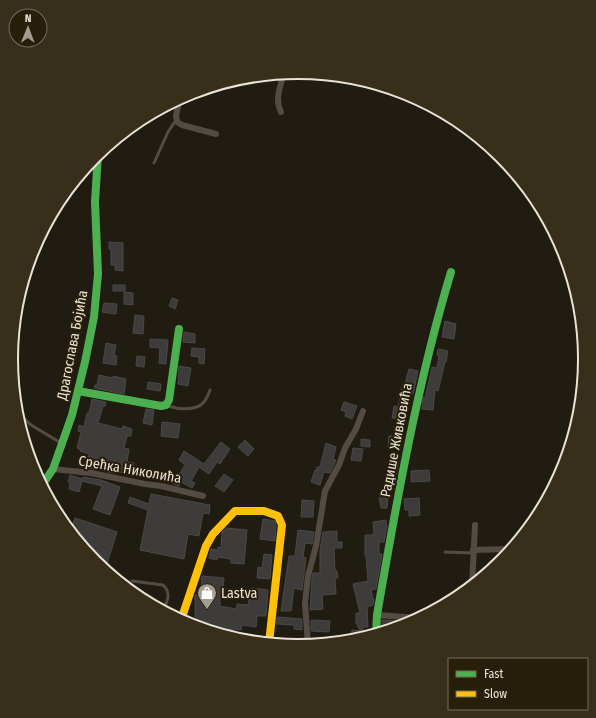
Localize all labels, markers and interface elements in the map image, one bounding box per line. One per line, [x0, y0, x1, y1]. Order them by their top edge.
north arrow [8, 8, 48, 48]
text: N [25, 12, 32, 25]
street label: Драгослава Бојића [53, 289, 92, 402]
street label: Радише Живковића [377, 381, 416, 499]
street label: Срећка Николића [77, 452, 183, 487]
shop icon: Lastva [196, 582, 218, 610]
place label: Lastva [221, 585, 257, 602]
legend [448, 658, 588, 710]
text: Fast [484, 667, 503, 681]
text: Slow [484, 687, 507, 701]

